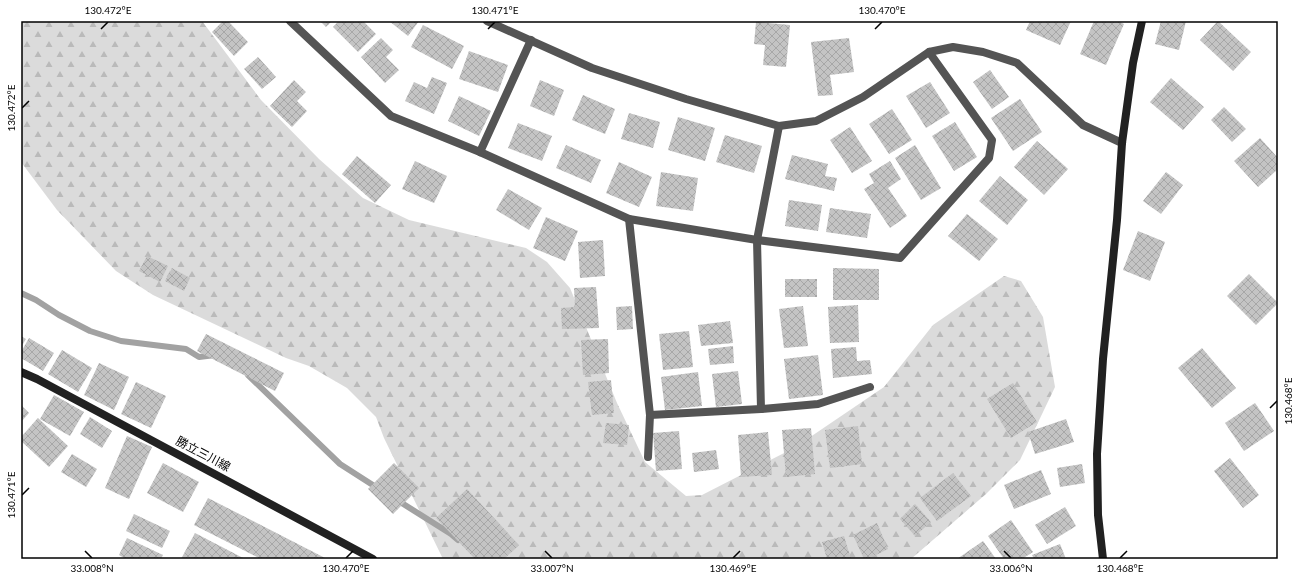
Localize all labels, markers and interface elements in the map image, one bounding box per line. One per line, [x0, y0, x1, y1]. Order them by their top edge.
text: 130.472°E [84, 4, 132, 16]
text: 130.471°E [471, 4, 519, 16]
text: 130.470°E [858, 4, 906, 16]
text: 130.472°E [5, 84, 17, 132]
text: 130.468°E [1282, 377, 1294, 425]
street label: 勝立三川線 [173, 433, 233, 474]
text: 130.471°E [5, 471, 17, 519]
text: 33.008°N [70, 562, 114, 574]
text: 130.470°E [322, 562, 370, 574]
text: 33.007°N [530, 562, 574, 574]
text: 130.469°E [709, 562, 757, 574]
text: 33.006°N [989, 562, 1033, 574]
text: 130.468°E [1096, 562, 1144, 574]

